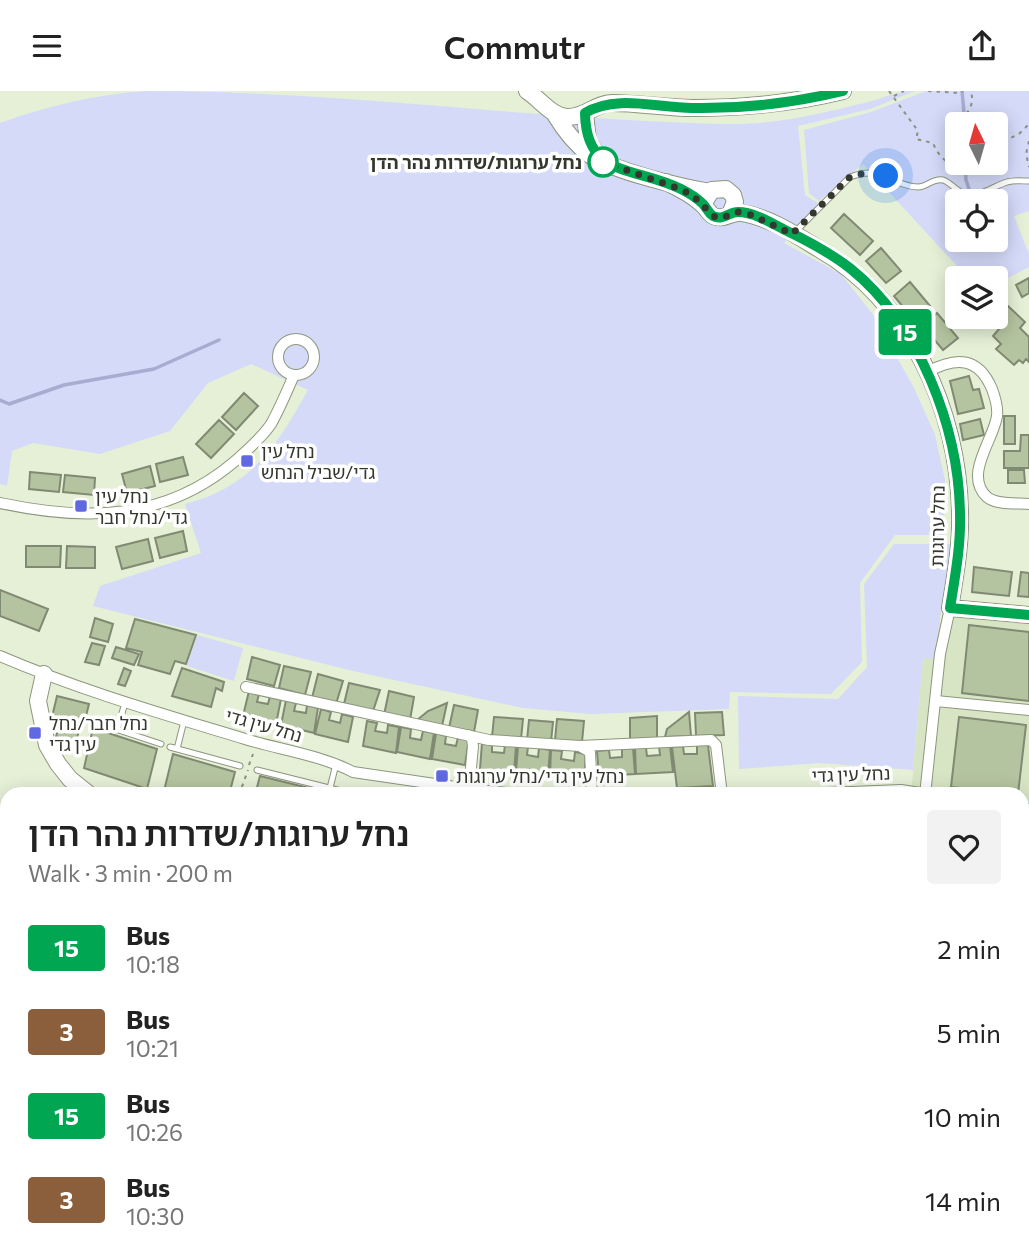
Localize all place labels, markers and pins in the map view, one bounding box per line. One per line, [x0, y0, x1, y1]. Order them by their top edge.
marker: נחל ערוגות/שדרות נהר הדן [588, 147, 618, 177]
place label: נחל ערוגות/שדרות נהר הדן [370, 151, 582, 173]
place label: נחל עין גדי/שביל הנחש [261, 440, 375, 483]
marker: נחל עין גדי/שביל הנחש [239, 453, 255, 469]
place label: נחל עין גדי/נחל חבר [95, 485, 188, 528]
marker: נחל עין גדי/נחל חבר [73, 498, 89, 514]
place label: נחל חבר/נחל עין גדי [49, 712, 148, 755]
marker: נחל חבר/נחל עין גדי [27, 725, 43, 741]
place label: נחל עין גדי/נחל ערוגות [456, 765, 624, 787]
marker: נחל עין גדי/נחל ערוגות [434, 768, 450, 784]

